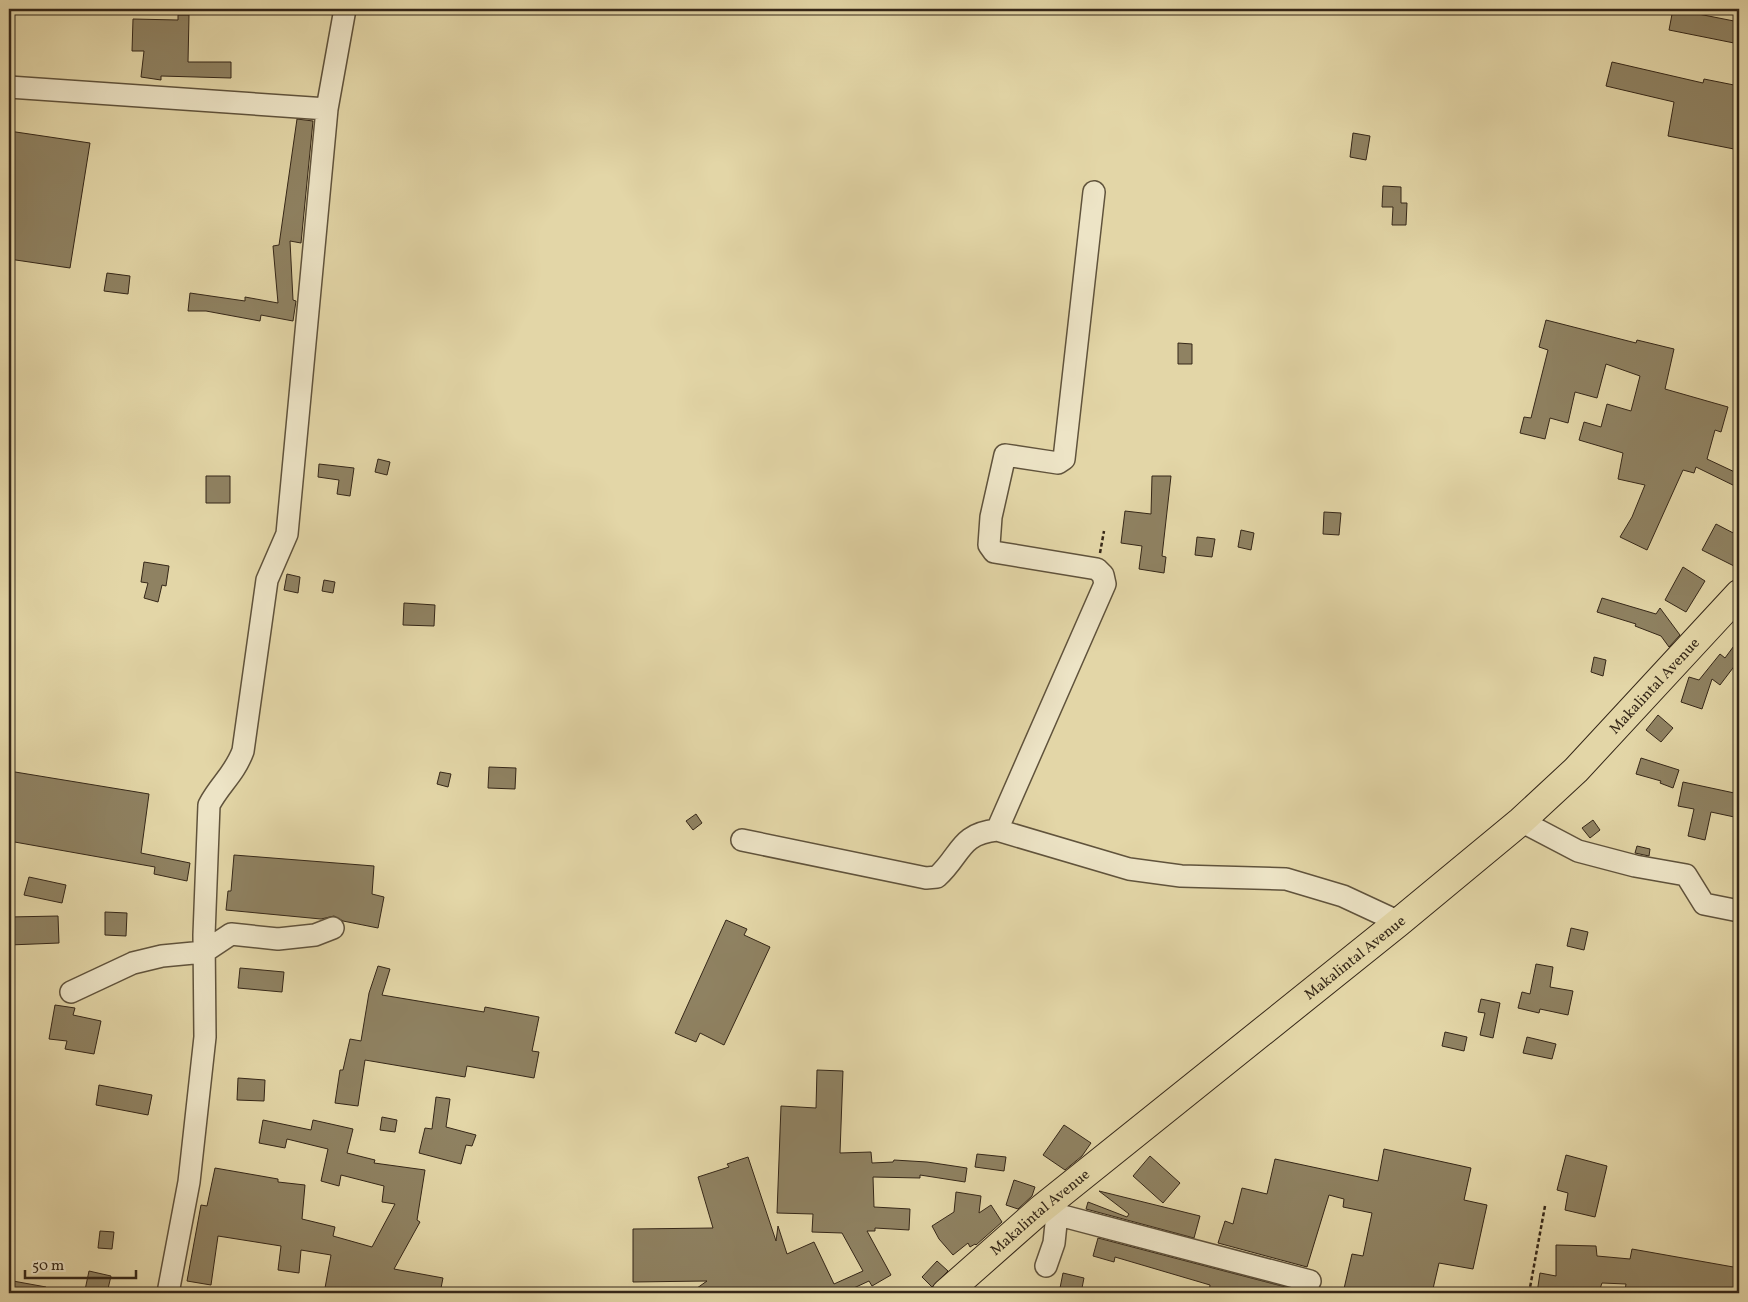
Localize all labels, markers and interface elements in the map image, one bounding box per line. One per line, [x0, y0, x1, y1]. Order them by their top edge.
street label: Makalintal Avenue [1605, 634, 1705, 739]
street label: Makalintal Avenue [1301, 911, 1411, 1006]
street label: Makalintal Avenue [986, 1165, 1095, 1261]
scale bar [25, 1247, 136, 1279]
text: 50 m [32, 1256, 64, 1277]

